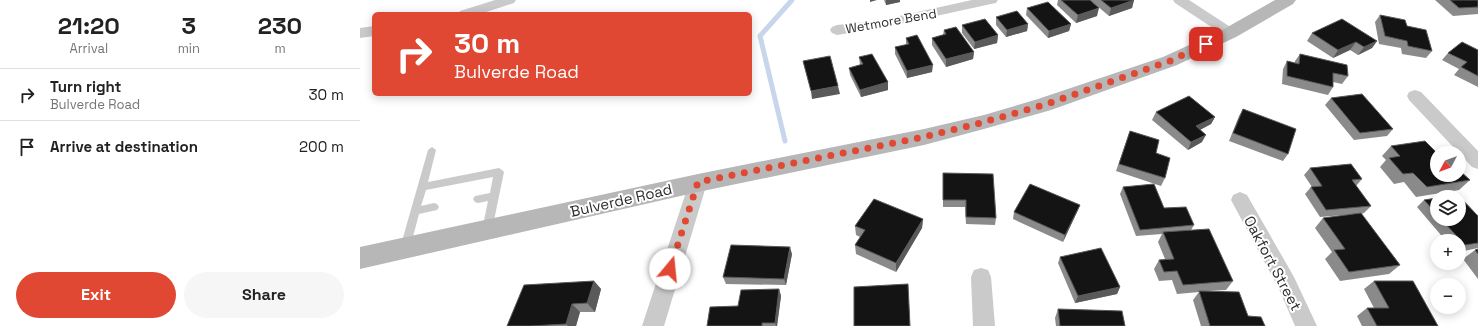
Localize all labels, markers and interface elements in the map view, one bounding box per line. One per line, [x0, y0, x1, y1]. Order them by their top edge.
street label: Wetmore Bend [844, 5, 938, 37]
text: 21:20 [58, 10, 120, 41]
text: 3 [182, 10, 196, 41]
text: 230 [258, 10, 302, 41]
text: 30 m [454, 25, 520, 61]
pin [1189, 27, 1223, 61]
icon: right [388, 28, 440, 80]
icon: arrive [1195, 33, 1217, 55]
text: Arrival [69, 40, 108, 57]
text: min [178, 40, 200, 57]
text: m [274, 40, 286, 57]
text: Bulverde Road [454, 60, 579, 83]
text: Turn right [50, 77, 121, 96]
icon: right [16, 84, 38, 106]
text: 30 m [309, 85, 344, 104]
text: Bulverde Road [50, 96, 140, 113]
icon: arrive [16, 136, 38, 158]
text: Arrive at destination [50, 137, 198, 156]
text: 200 m [299, 137, 344, 156]
north arrow [1430, 146, 1466, 182]
map controls [1430, 146, 1466, 314]
street label: Bulverde Road [568, 179, 674, 221]
button: layers [1430, 190, 1466, 226]
street label: Oakfort Street [1240, 212, 1306, 314]
button: + [1430, 234, 1466, 270]
position arrow [649, 248, 691, 290]
button: Exit [16, 272, 176, 318]
button: Share [184, 272, 344, 318]
button: − [1430, 278, 1466, 314]

